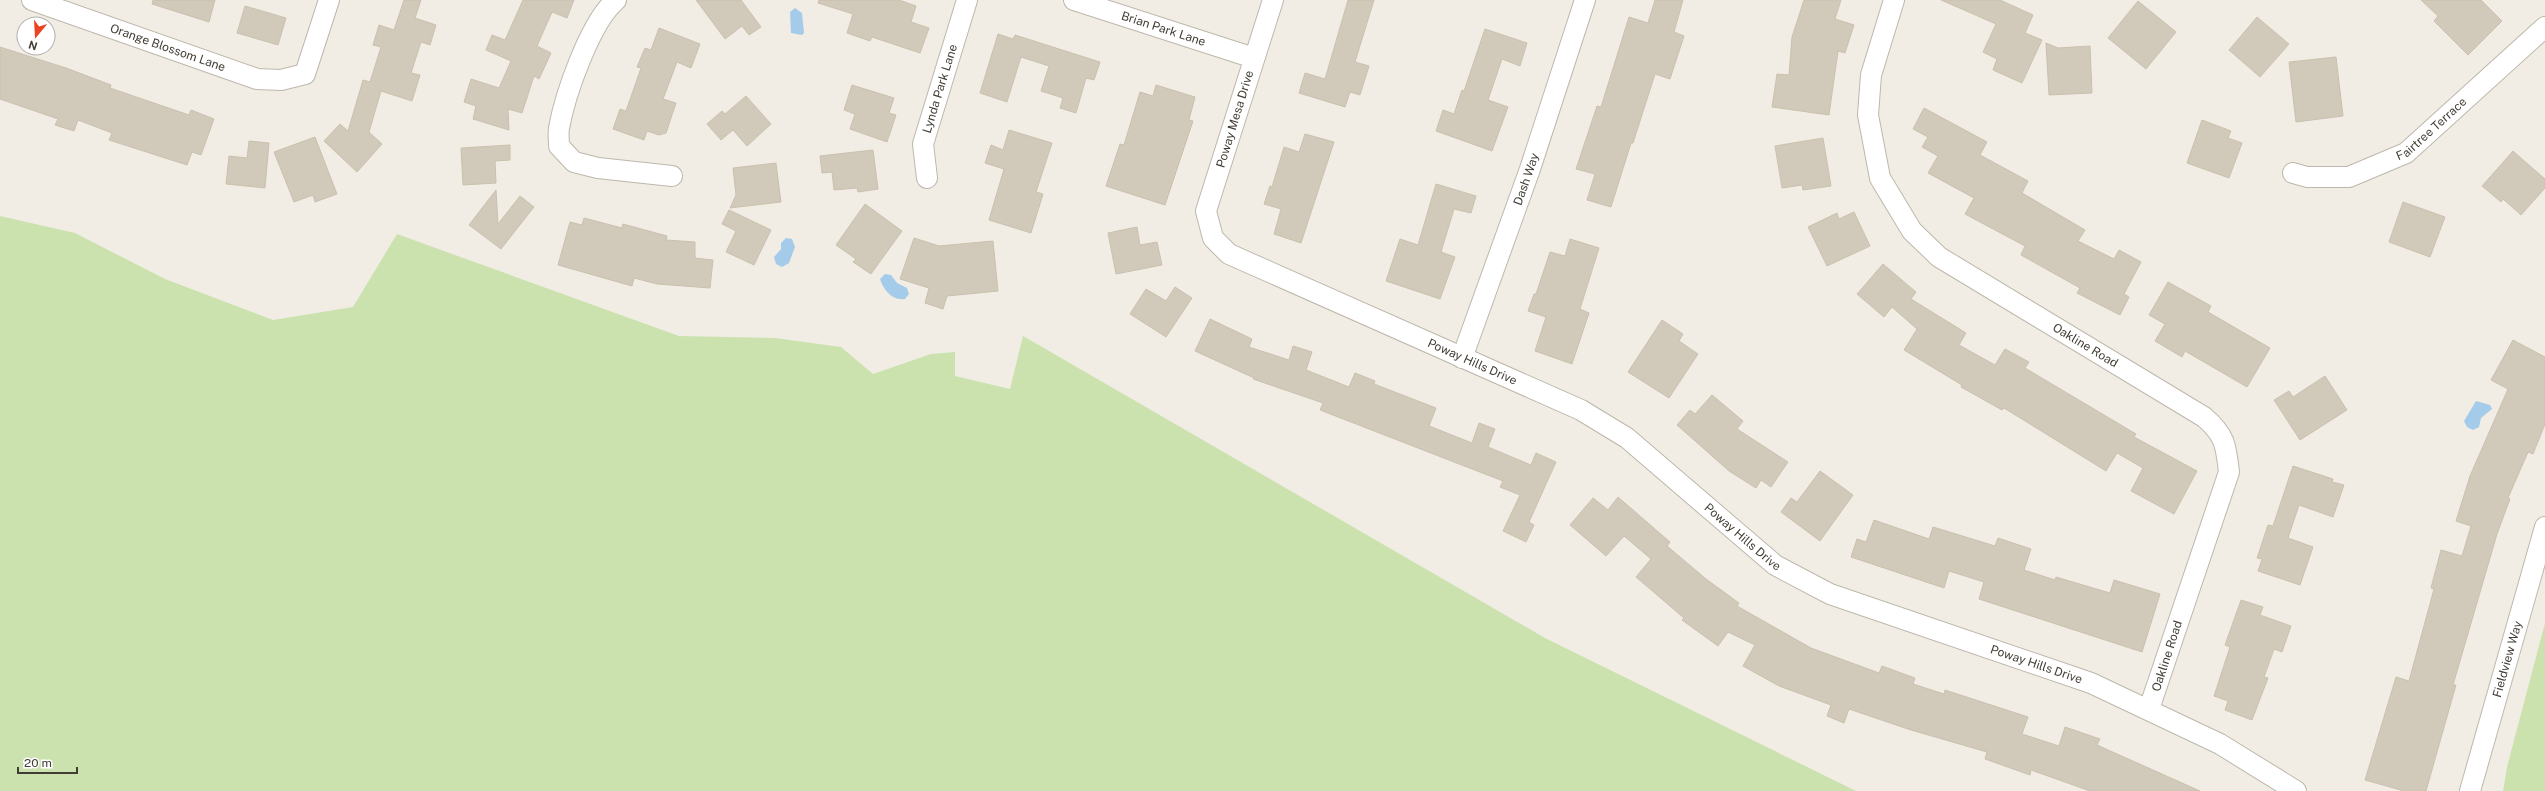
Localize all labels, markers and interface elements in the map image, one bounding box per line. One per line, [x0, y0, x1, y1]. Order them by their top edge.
street label: Brian Park Lane [1119, 9, 1208, 49]
north arrow [16, 16, 56, 56]
street label: Orange Blossom Lane [108, 21, 228, 74]
text: N [27, 38, 39, 53]
street label: Lynda Park Lane [920, 42, 960, 135]
street label: Poway Mesa Drive [1214, 69, 1256, 169]
street label: Fairtree Terrace [2394, 94, 2470, 163]
street label: Dash Way [1511, 151, 1542, 207]
street label: Oakline Road [2050, 320, 2121, 370]
street label: Poway Hills Drive [1425, 336, 1519, 388]
street label: Poway Hills Drive [1701, 501, 1783, 574]
street label: Oakline Road [2149, 619, 2185, 693]
street label: Fieldview Way [2490, 619, 2525, 699]
street label: Poway Hills Drive [1989, 642, 2084, 687]
scale bar [18, 749, 77, 775]
text: 20 m [24, 756, 52, 770]

